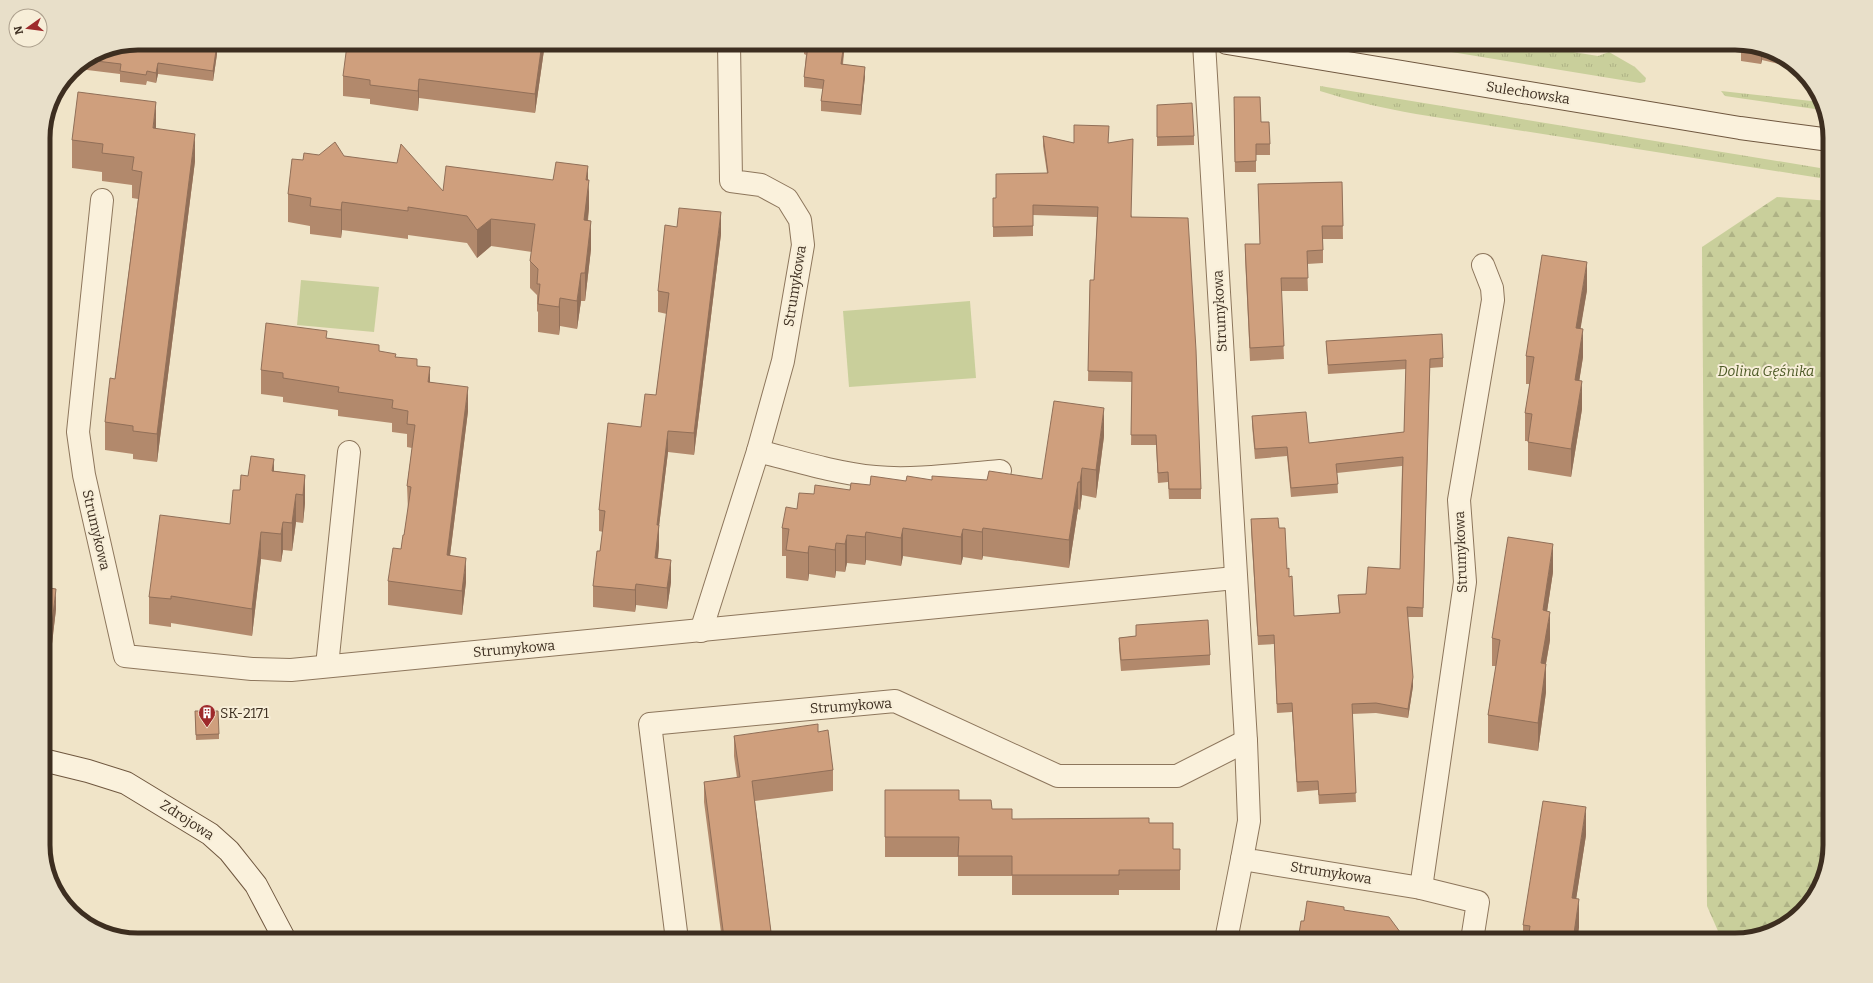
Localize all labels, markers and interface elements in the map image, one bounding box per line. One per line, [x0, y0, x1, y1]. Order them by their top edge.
north arrow [8, 8, 48, 48]
text: N [11, 24, 26, 36]
street label: Sulechowska [1485, 78, 1572, 108]
street label: Strumykowa [780, 244, 810, 328]
street label: Strumykowa [1209, 269, 1231, 352]
park label: Dolina Gęśnika [1718, 363, 1814, 380]
street label: Strumykowa [78, 488, 114, 572]
street label: Strumykowa [1451, 510, 1471, 593]
street label: Strumykowa [472, 637, 556, 661]
street label: Strumykowa [809, 695, 893, 717]
building icon: SK-2171 [197, 703, 217, 728]
place label: SK-2171 [220, 705, 269, 722]
street label: Zdrojowa [157, 796, 217, 844]
street label: Strumykowa [1289, 858, 1373, 888]

